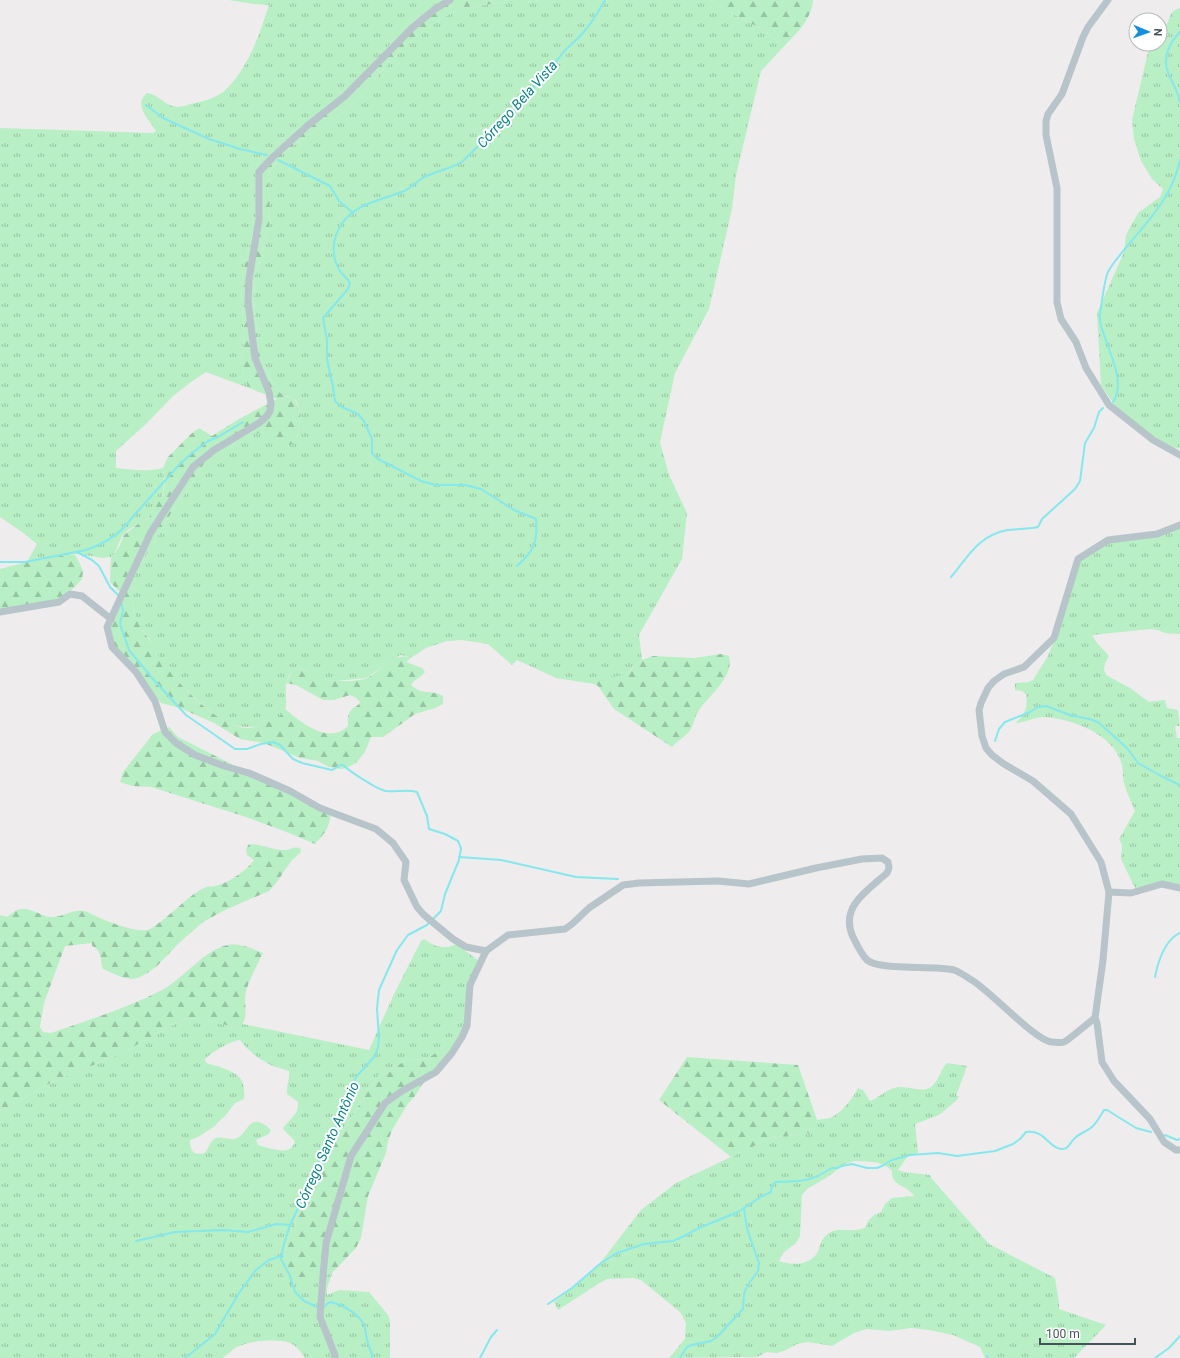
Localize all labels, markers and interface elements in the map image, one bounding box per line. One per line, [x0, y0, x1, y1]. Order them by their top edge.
north arrow [1128, 12, 1168, 52]
text: N [1151, 28, 1164, 37]
water label: Córrego Bela Vista [473, 57, 561, 151]
water label: Córrego Santo Antônio [292, 1079, 362, 1211]
scale bar [1040, 1320, 1135, 1346]
text: 100 m [1046, 1327, 1080, 1341]

